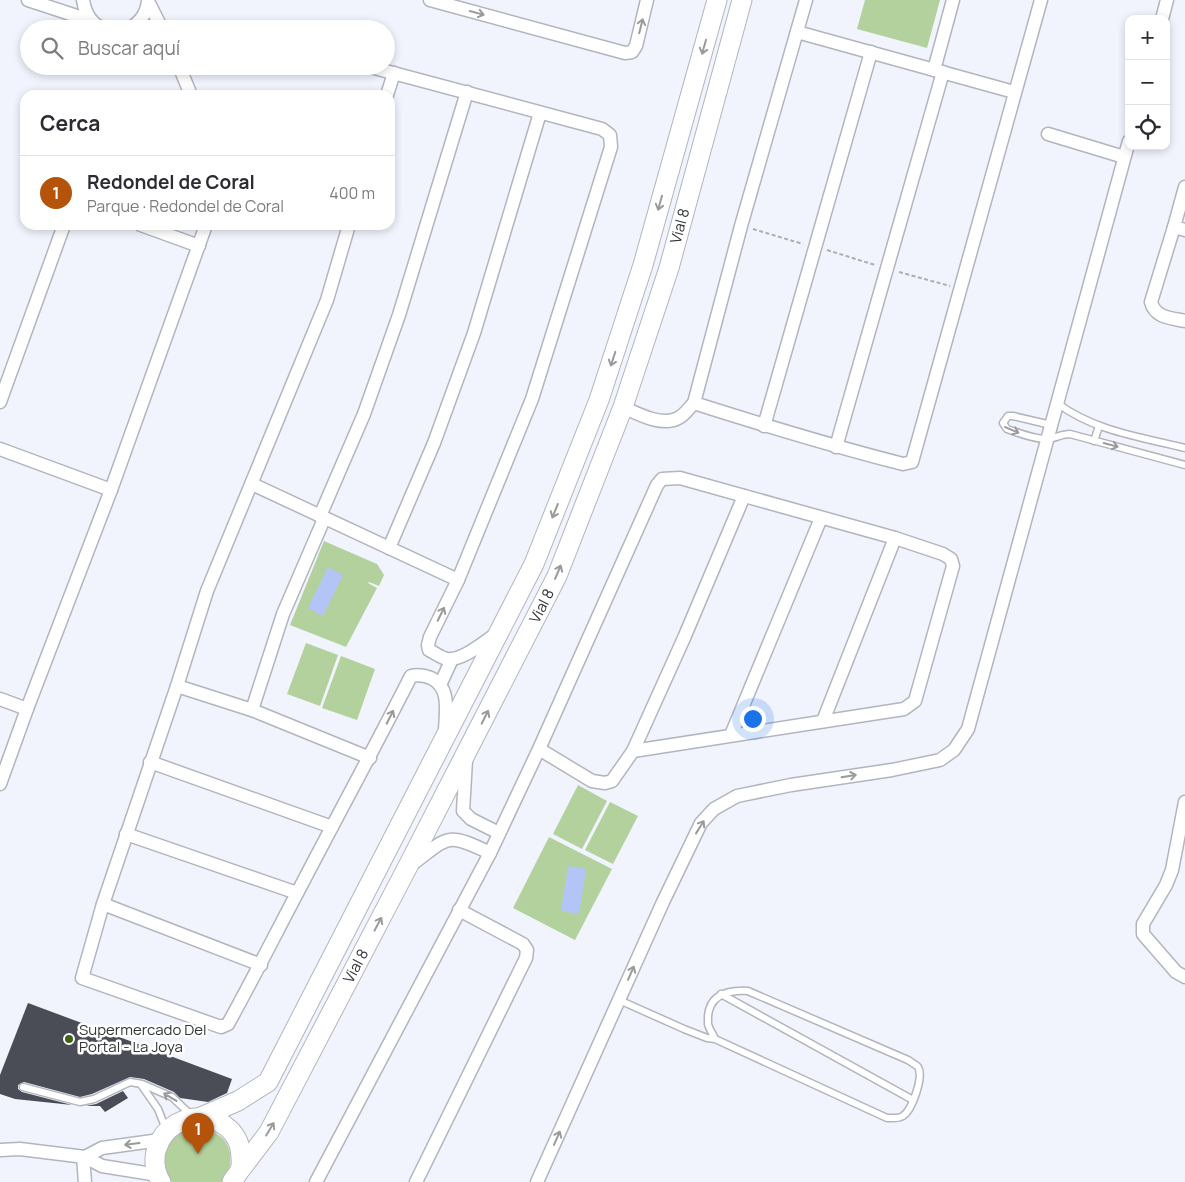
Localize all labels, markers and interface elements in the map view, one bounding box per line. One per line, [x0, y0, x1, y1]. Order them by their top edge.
one-way arrow [469, 8, 485, 18]
map controls [1125, 15, 1170, 150]
button: + [1125, 15, 1170, 60]
one-way arrow [636, 19, 646, 35]
search box [20, 20, 395, 75]
icon: search [38, 34, 66, 62]
text: Buscar aquí [78, 35, 180, 61]
one-way arrow [698, 39, 708, 55]
button: − [1125, 60, 1170, 105]
button: locate [1125, 105, 1170, 150]
text: Cerca [40, 109, 100, 137]
text: Redondel de Coral [87, 169, 255, 195]
text: 1 [52, 182, 60, 204]
text: 400 m [329, 182, 375, 204]
text: Parque · Redondel de Coral [87, 195, 284, 217]
one-way arrow [655, 195, 664, 211]
street label: Vial 8 [665, 206, 694, 246]
one-way arrow [607, 350, 617, 366]
one-way arrow [1004, 426, 1019, 435]
one-way arrow [1103, 441, 1119, 451]
one-way arrow [550, 503, 559, 518]
one-way arrow [554, 565, 564, 580]
street label: Vial 8 [524, 585, 559, 626]
one-way arrow [436, 607, 446, 622]
your location [740, 706, 766, 732]
one-way arrow [386, 710, 395, 725]
one-way arrow [480, 710, 490, 725]
one-way arrow [840, 771, 856, 781]
one-way arrow [696, 820, 706, 834]
one-way arrow [374, 917, 383, 932]
street label: Vial 8 [338, 945, 373, 987]
one-way arrow [626, 966, 636, 981]
place label: Supermercado Del Portal - La Joya [79, 1019, 207, 1057]
marker: Supermercado Del Portal - La Joya [63, 1033, 75, 1045]
one-way arrow [163, 1092, 177, 1103]
pin: 1 [182, 1113, 214, 1154]
one-way arrow [265, 1123, 275, 1137]
one-way arrow [553, 1131, 562, 1146]
one-way arrow [124, 1139, 140, 1149]

